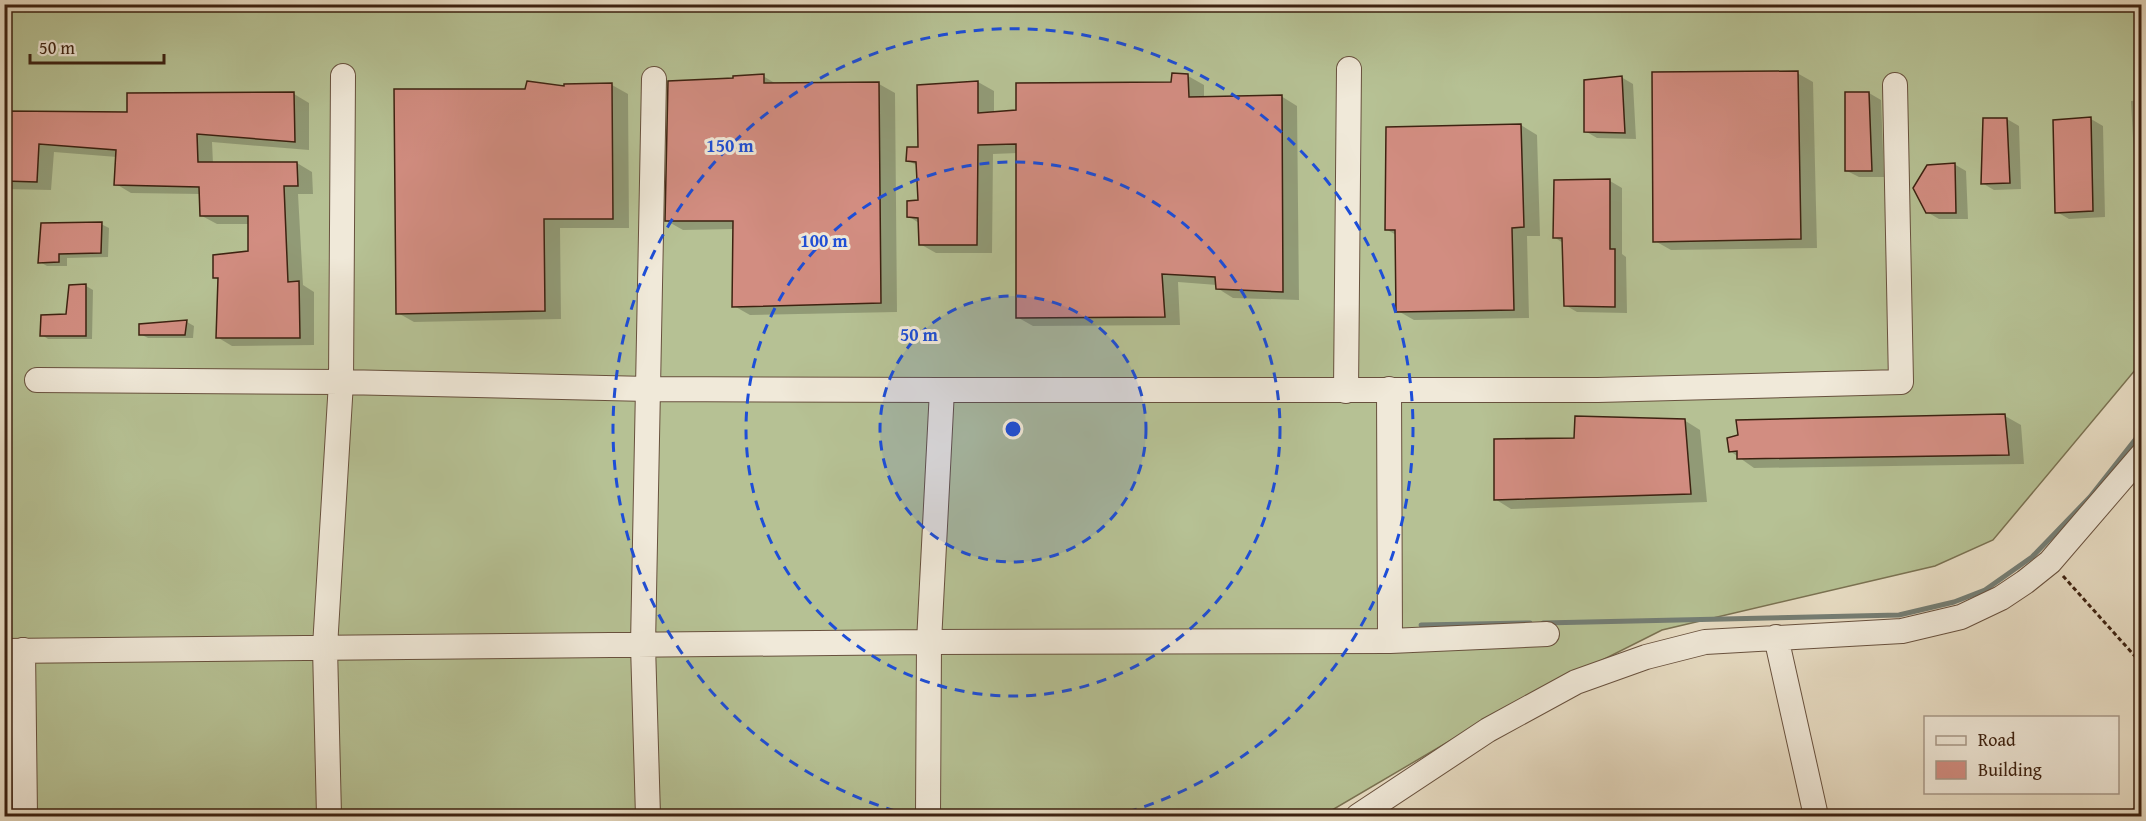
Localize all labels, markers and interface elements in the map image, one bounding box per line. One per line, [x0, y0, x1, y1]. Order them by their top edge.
scale bar [30, 27, 164, 65]
text: 50 m [39, 34, 75, 61]
text: 150 m [706, 132, 754, 159]
text: 100 m [800, 227, 848, 254]
text: 50 m [900, 321, 939, 348]
centre of rings [1003, 419, 1023, 439]
legend [1924, 716, 2119, 794]
text: Road [1978, 726, 2016, 753]
text: Building [1978, 756, 2042, 783]

